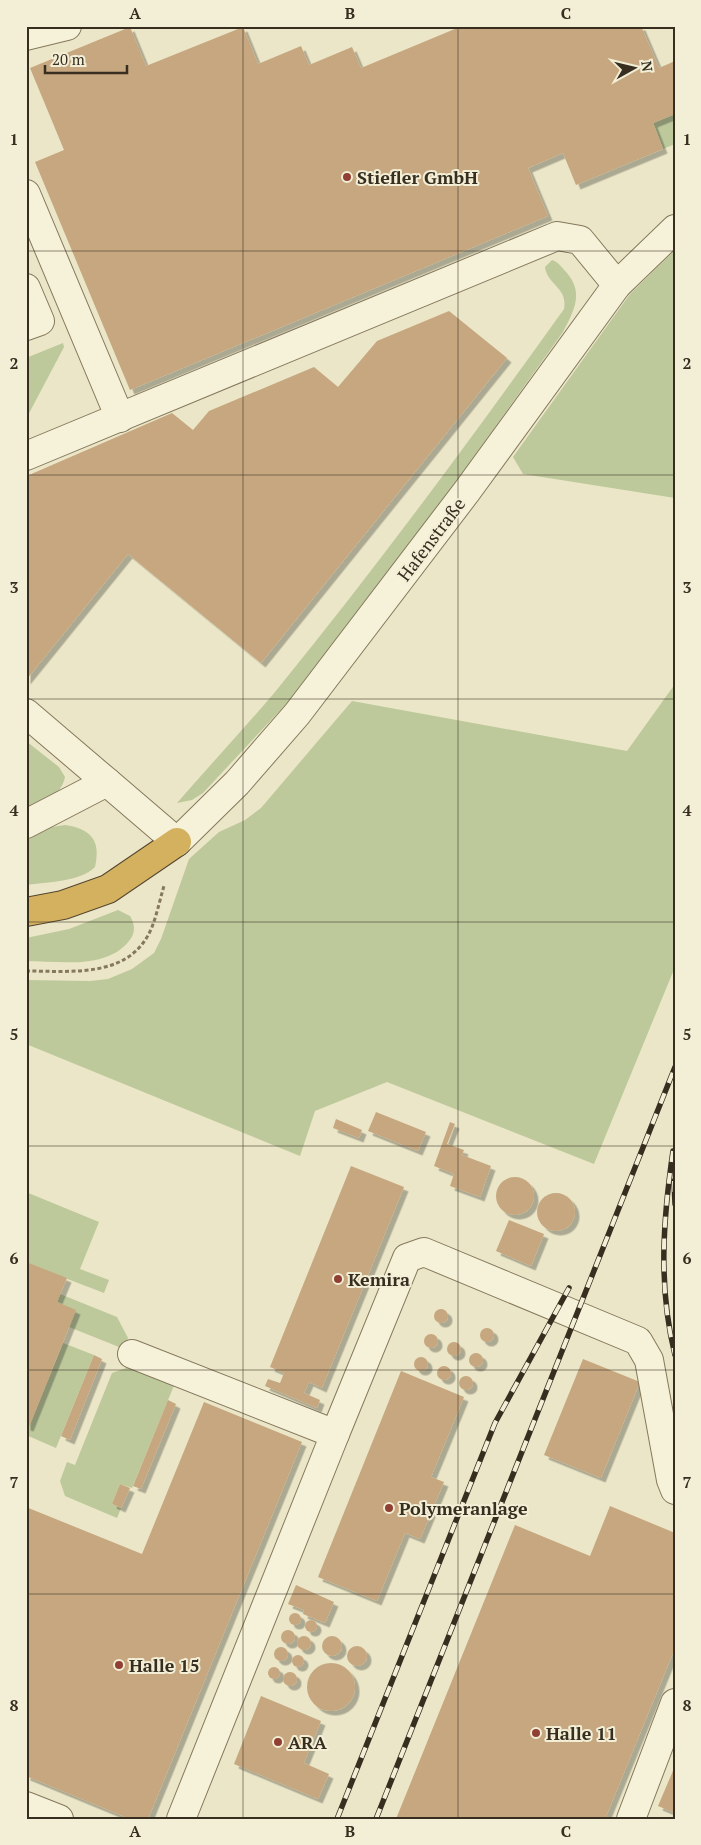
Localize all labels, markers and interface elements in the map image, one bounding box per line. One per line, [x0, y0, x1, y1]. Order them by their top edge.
text: A [129, 2, 141, 24]
text: B [345, 2, 355, 24]
text: C [561, 2, 571, 24]
scale bar [45, 42, 128, 74]
north arrow [608, 42, 658, 92]
text: 20 m [52, 49, 85, 69]
text: N [637, 60, 658, 73]
text: 1 [9, 128, 19, 150]
text: 1 [682, 128, 692, 150]
place label: Stiefler GmbH [357, 165, 478, 189]
marker: Stiefler GmbH [341, 171, 353, 183]
text: 2 [9, 352, 19, 374]
text: 2 [682, 352, 692, 374]
street label: Hafenstraße [392, 492, 470, 586]
text: 3 [9, 576, 19, 598]
text: 3 [682, 576, 692, 598]
text: 4 [9, 799, 19, 821]
text: 4 [682, 799, 692, 821]
text: 5 [9, 1023, 19, 1045]
text: 5 [682, 1023, 692, 1045]
text: 6 [9, 1247, 19, 1269]
text: 6 [682, 1247, 692, 1269]
place label: Kemira [348, 1267, 410, 1291]
marker: Kemira [332, 1273, 344, 1285]
text: 7 [9, 1471, 19, 1493]
text: 7 [682, 1471, 692, 1493]
place label: Polymeranlage [399, 1496, 528, 1520]
marker: Polymeranlage [383, 1502, 395, 1514]
place label: Halle 15 [129, 1653, 200, 1677]
marker: Halle 15 [113, 1659, 125, 1671]
text: 8 [9, 1694, 19, 1716]
text: 8 [682, 1694, 692, 1716]
place label: Halle 11 [546, 1721, 617, 1745]
marker: Halle 11 [530, 1727, 542, 1739]
place label: ARA [288, 1730, 328, 1754]
marker: ARA [272, 1736, 284, 1748]
text: A [129, 1820, 141, 1842]
text: B [345, 1820, 355, 1842]
text: C [561, 1820, 571, 1842]

